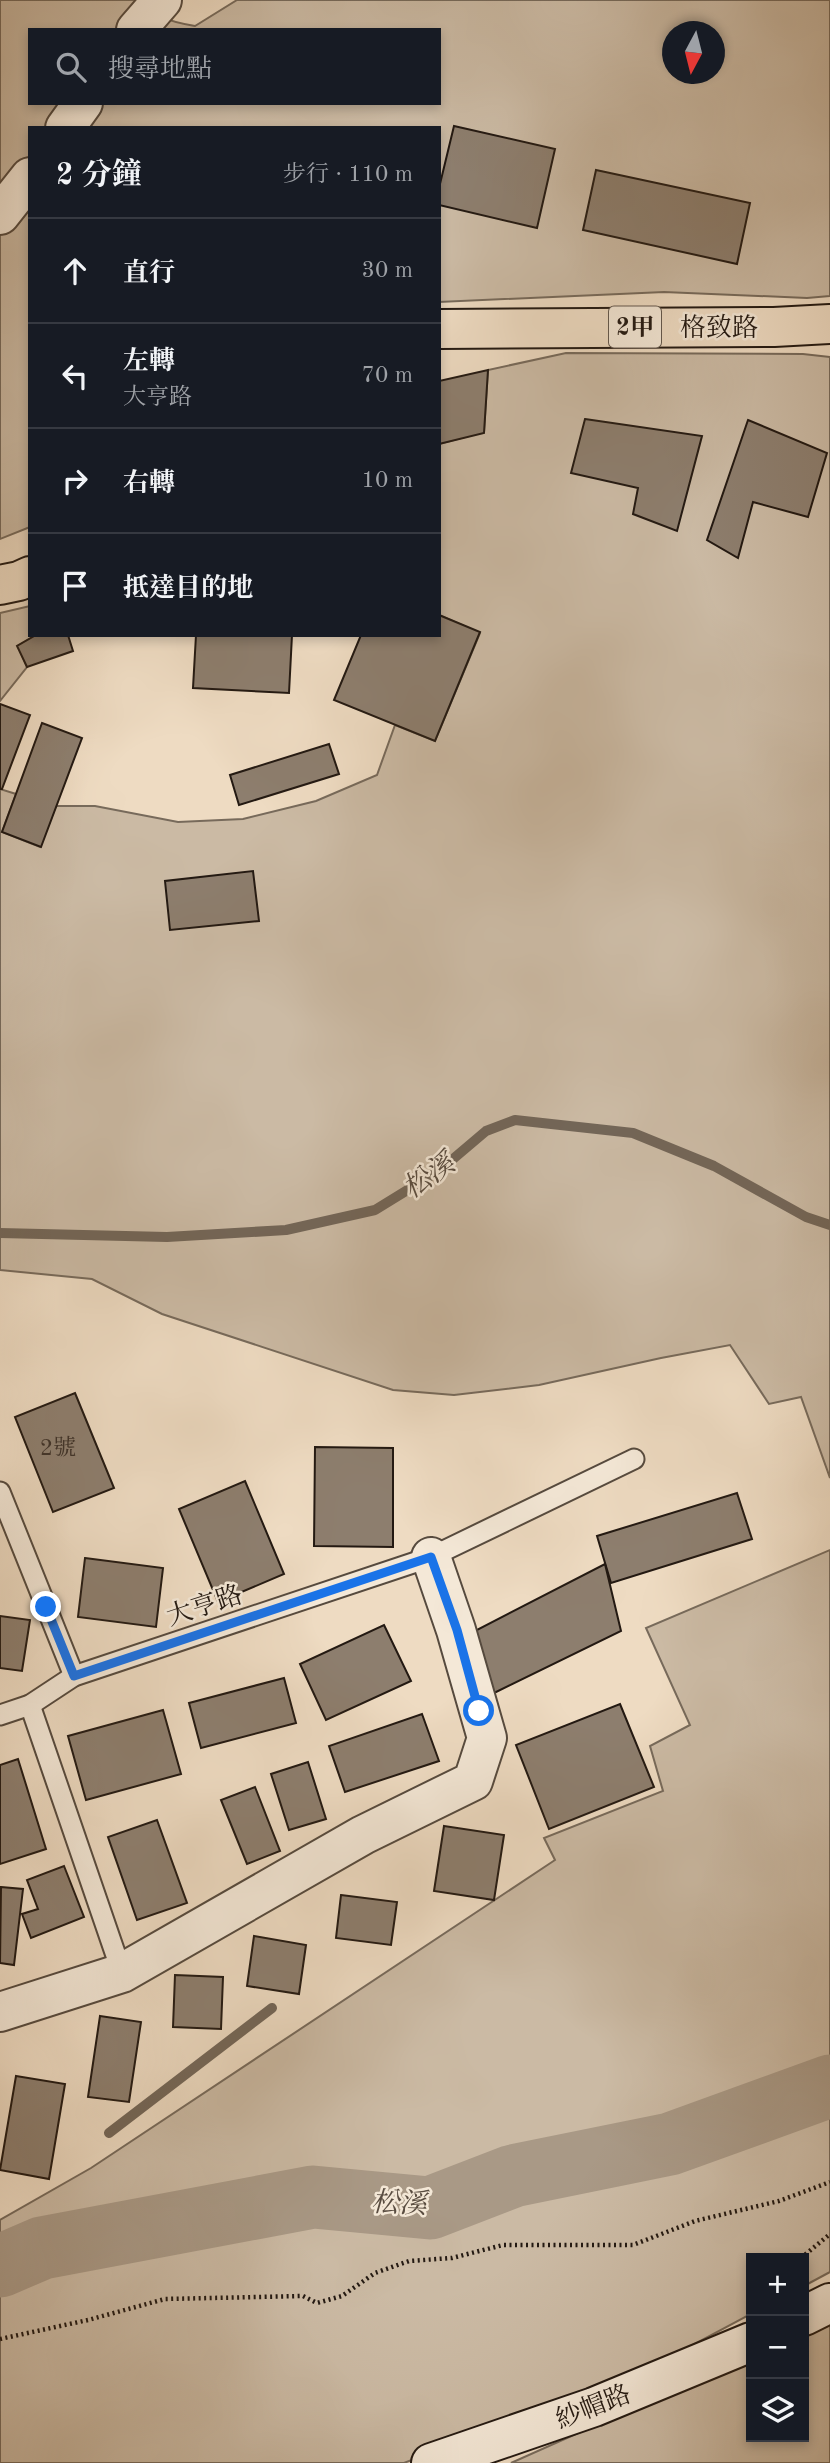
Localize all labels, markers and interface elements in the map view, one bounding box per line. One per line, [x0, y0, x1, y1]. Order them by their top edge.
north arrow [662, 21, 725, 84]
search box [28, 28, 441, 105]
icon: search [52, 48, 90, 86]
text: 搜尋地點 [108, 57, 212, 83]
text: 2 分鐘 [56, 161, 142, 191]
text: 步行 · 110 m [283, 163, 413, 186]
icon: ahead [56, 252, 94, 290]
text: 30 m [362, 259, 413, 282]
text: 直行 [123, 261, 175, 287]
road number: 2甲 [609, 306, 661, 348]
street label: 格致路 [680, 313, 758, 342]
text: 左轉 [123, 349, 175, 375]
icon: left [56, 357, 94, 395]
text: 70 m [362, 364, 413, 387]
text: 大亨路 [123, 386, 192, 409]
icon: right [56, 462, 94, 500]
text: 10 m [362, 469, 413, 492]
text: 右轉 [123, 471, 175, 497]
icon: arrive [56, 567, 94, 605]
text: 抵達目的地 [123, 576, 253, 602]
water label: 松溪 [397, 1146, 463, 1205]
house number: 2號 [40, 1435, 76, 1460]
street label: 大亨路 [163, 1580, 246, 1631]
route end [30, 1591, 61, 1622]
route start [463, 1695, 494, 1726]
water label: 松溪 [370, 2187, 430, 2220]
map controls [746, 2253, 809, 2442]
button: + [746, 2253, 809, 2316]
button: − [746, 2316, 809, 2379]
button: layers [746, 2379, 809, 2442]
street label: 紗帽路 [552, 2380, 635, 2434]

